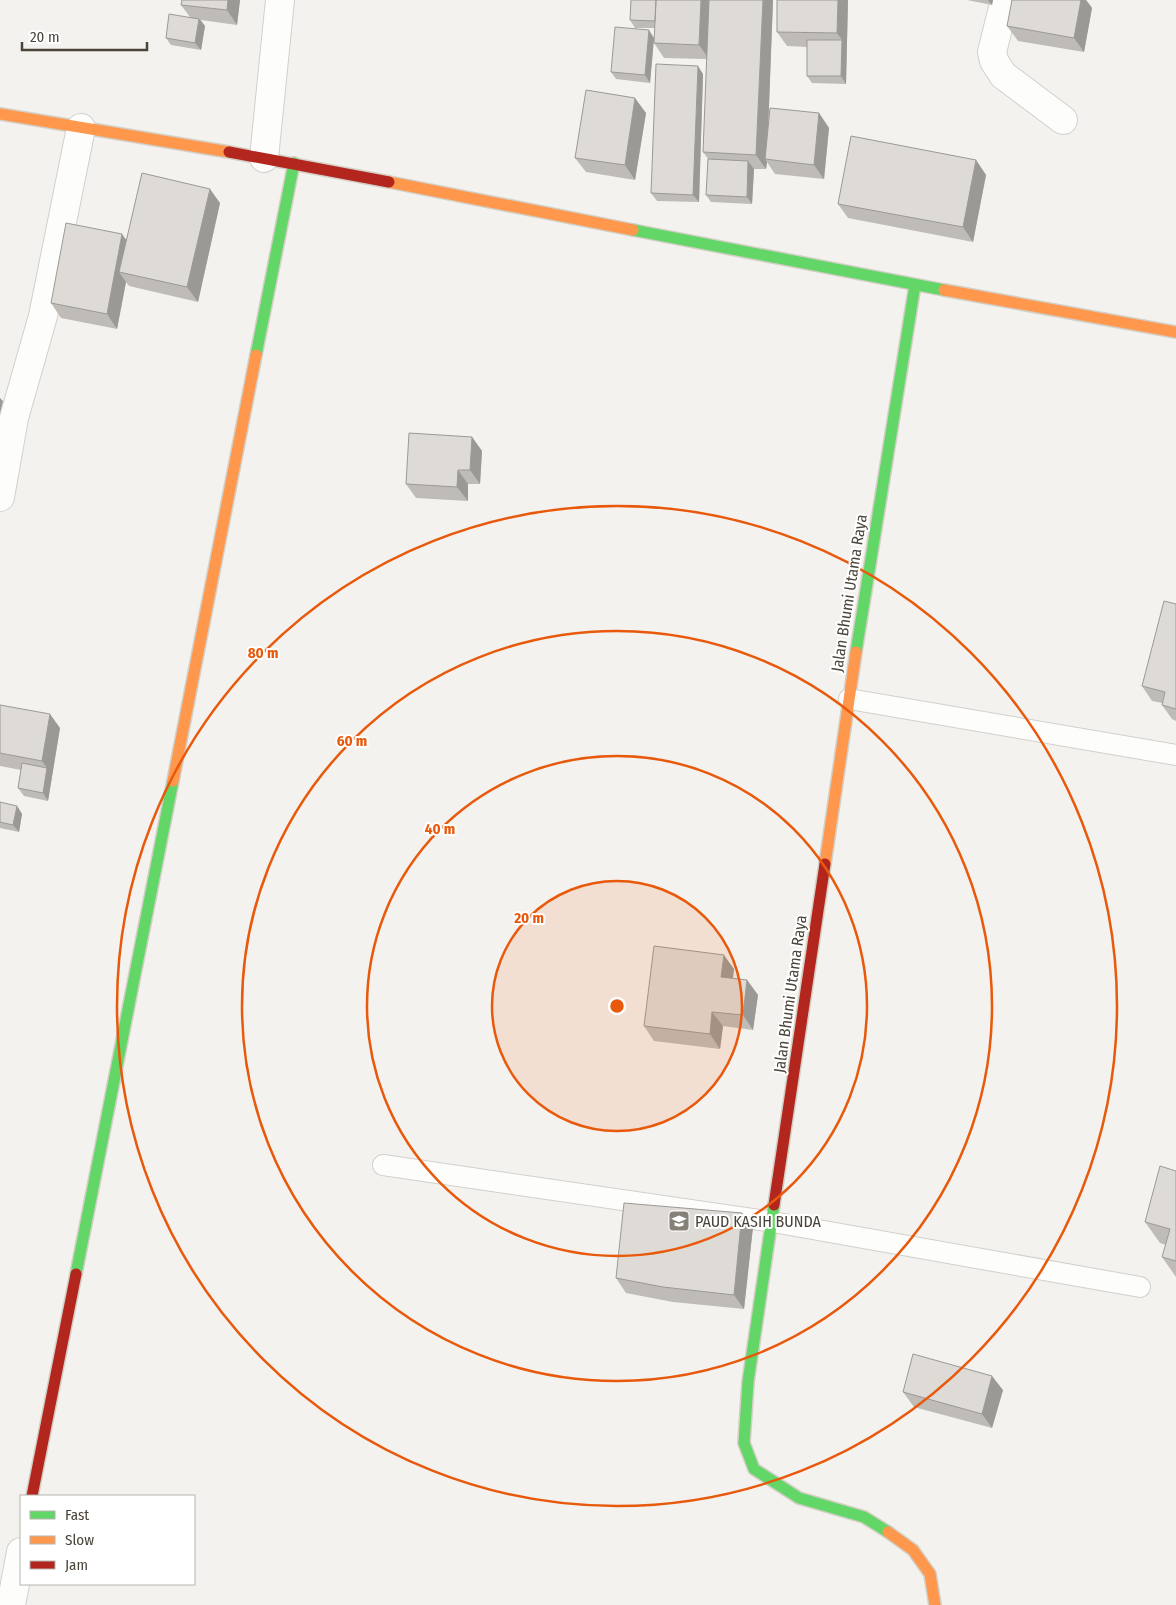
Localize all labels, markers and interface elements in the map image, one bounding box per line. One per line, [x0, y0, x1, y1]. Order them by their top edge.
scale bar [22, 20, 148, 52]
text: 20 m [30, 28, 60, 46]
street label: Jalan Bhumi Utama Raya [827, 513, 871, 673]
text: 80 m [248, 644, 278, 662]
text: 60 m [337, 732, 367, 750]
text: 40 m [425, 820, 455, 838]
text: 20 m [513, 909, 544, 927]
street label: Jalan Bhumi Utama Raya [770, 914, 810, 1074]
centre of rings [608, 997, 626, 1015]
school or university icon: PAUD KASIH BUNDA [667, 1209, 691, 1233]
place label: PAUD KASIH BUNDA [695, 1212, 822, 1231]
legend [20, 1495, 195, 1585]
text: Fast [65, 1506, 89, 1524]
text: Slow [65, 1531, 94, 1549]
text: Jam [65, 1556, 88, 1574]

